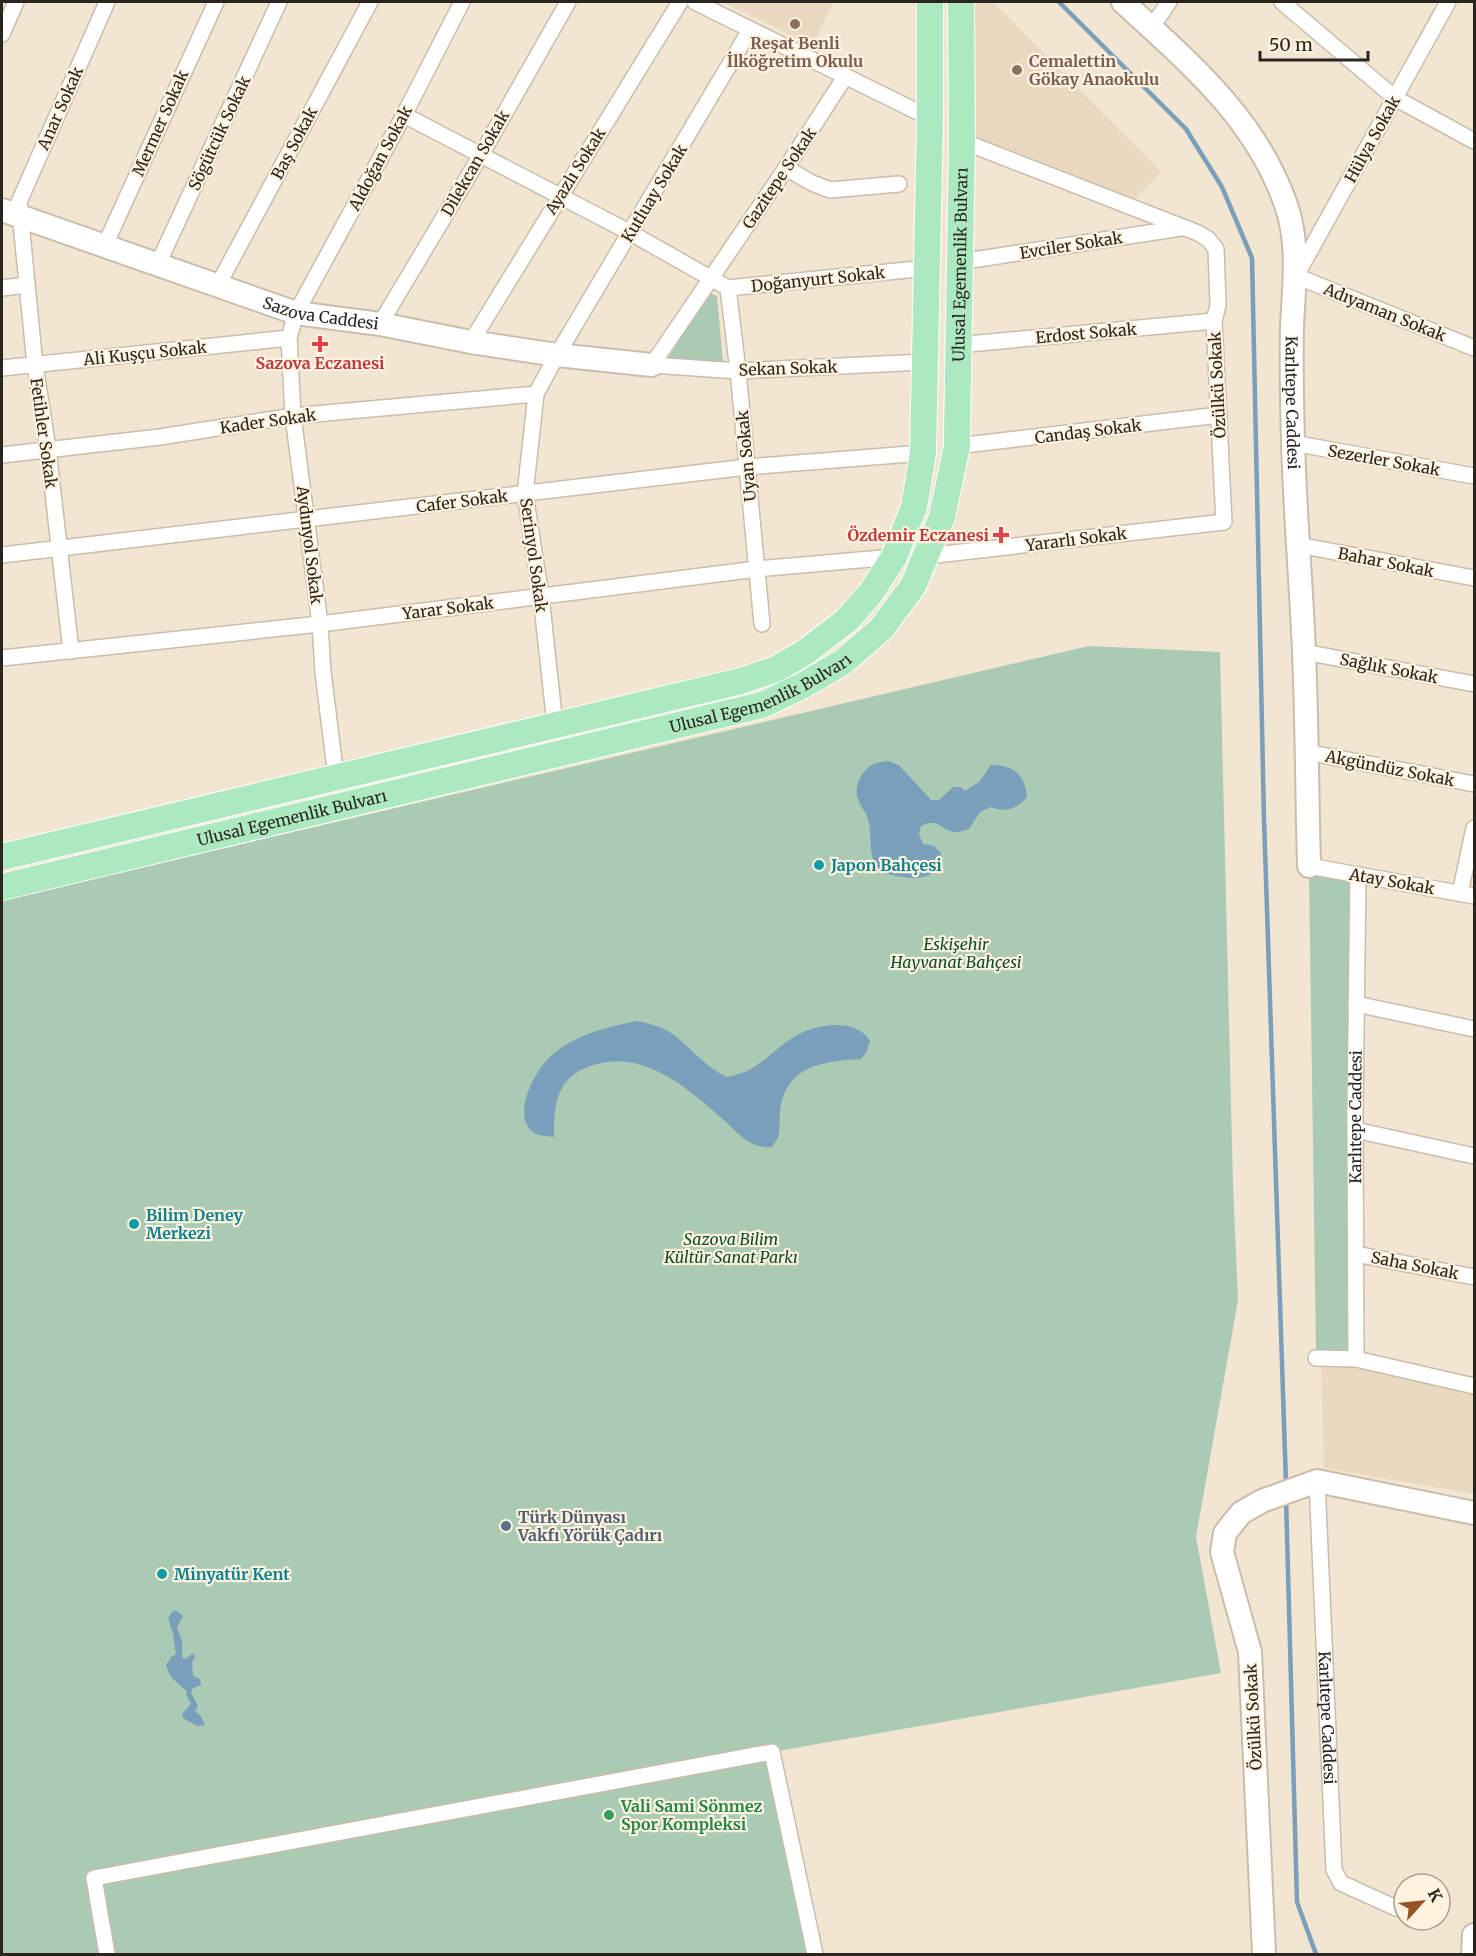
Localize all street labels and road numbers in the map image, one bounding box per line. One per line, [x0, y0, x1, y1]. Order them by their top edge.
street label: Anar Sokak [32, 62, 88, 154]
street label: Mermer Sokak [128, 66, 193, 179]
street label: Sögütcük Sokak [184, 72, 255, 194]
street label: Hülya Sokak [1340, 91, 1405, 186]
street label: Aldoğan Sokak [343, 101, 416, 215]
street label: Baş Sokak [267, 103, 322, 183]
street label: Dilekcan Sokak [437, 106, 514, 219]
street label: Ayazlı Sokak [540, 123, 610, 219]
street label: Gazitepe Sokak [738, 123, 821, 233]
street label: Kutluay Sokak [617, 140, 692, 246]
street label: Ulusal Egemenlik Bulvarı [948, 167, 972, 362]
street label: Evciler Sokak [1018, 227, 1125, 263]
street label: Doğanyurt Sokak [750, 262, 887, 296]
street label: Adıyaman Sokak [1320, 278, 1450, 346]
street label: Sazova Caddesi [260, 292, 380, 334]
street label: Erdost Sokak [1035, 319, 1138, 347]
street label: Özülkü Sokak [1204, 330, 1230, 439]
street label: Ali Kuşçu Sokak [81, 336, 209, 370]
street label: Karlıtepe Caddesi [1282, 336, 1304, 470]
street label: Sekan Sokak [738, 356, 839, 380]
street label: Fetihler Sokak [26, 376, 62, 490]
street label: Kader Sokak [219, 404, 318, 438]
street label: Uyan Sokak [732, 409, 760, 502]
street label: Candaş Sokak [1033, 414, 1143, 447]
street label: Sezerler Sokak [1326, 440, 1443, 480]
street label: Aydınyol Sokak [293, 484, 327, 606]
street label: Cafer Sokak [415, 485, 510, 517]
street label: Serinyol Sokak [516, 496, 552, 614]
street label: Yararlı Sokak [1023, 523, 1129, 555]
street label: Bahar Sokak [1336, 543, 1437, 581]
street label: Yarar Sokak [400, 592, 496, 624]
street label: Ulusal Egemenlik Bulvarı [668, 649, 856, 737]
street label: Sağlık Sokak [1338, 649, 1441, 687]
street label: Akgündüz Sokak [1323, 745, 1457, 791]
street label: Ulusal Egemenlik Bulvarı [195, 785, 389, 850]
street label: Atay Sokak [1347, 863, 1437, 899]
street label: Karlıtepe Caddesi [1345, 1050, 1366, 1184]
street label: Saha Sokak [1369, 1247, 1461, 1283]
street label: Karlıtepe Caddesi [1314, 1651, 1340, 1785]
street label: Özülkü Sokak [1240, 1662, 1266, 1771]

